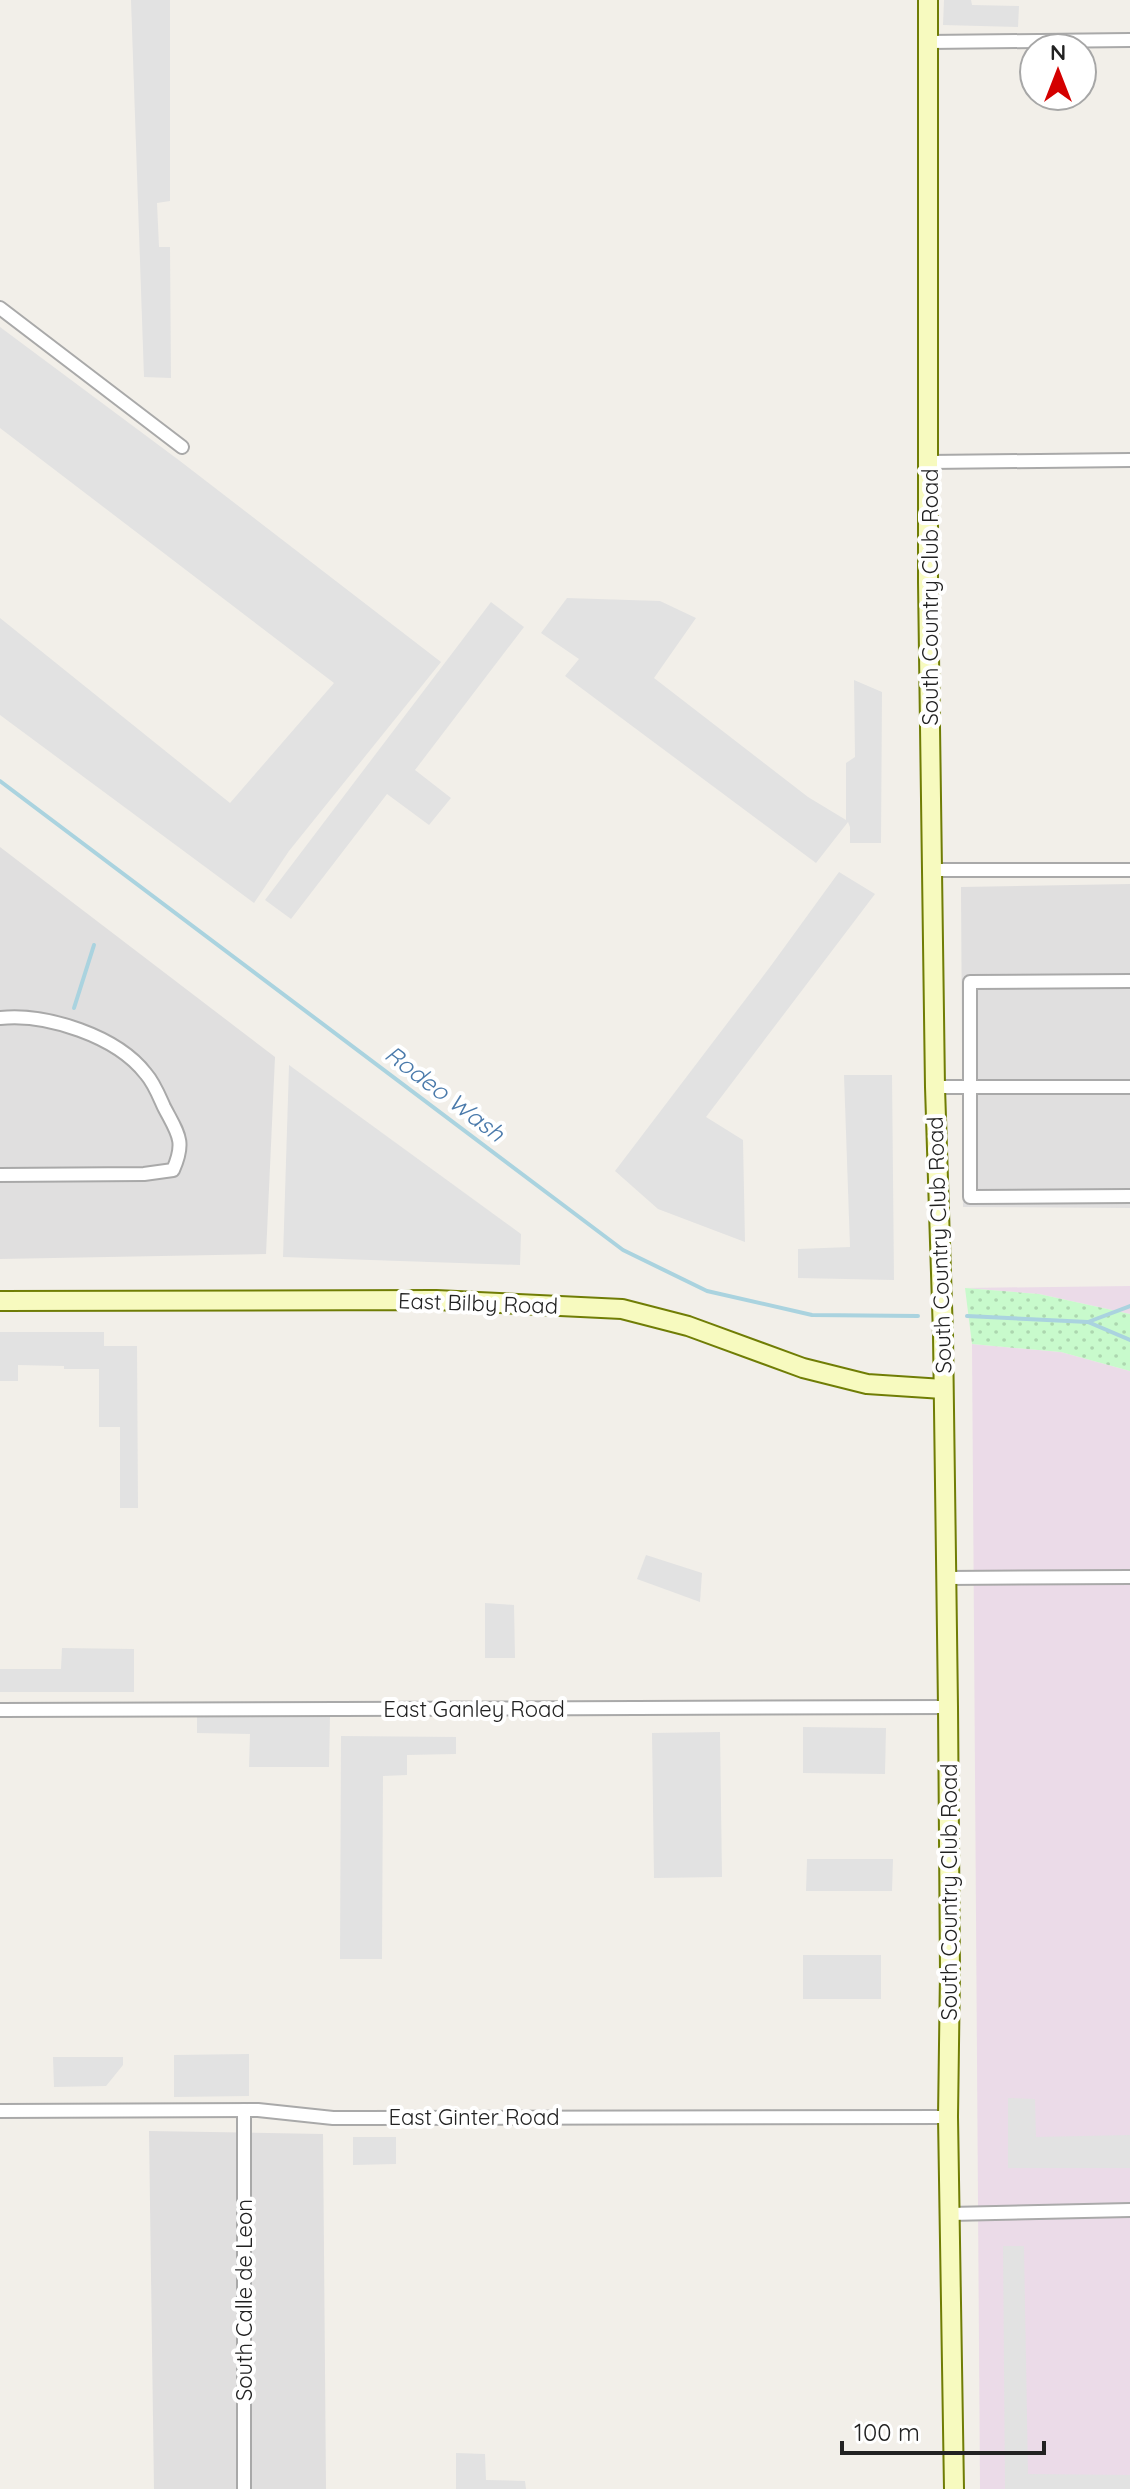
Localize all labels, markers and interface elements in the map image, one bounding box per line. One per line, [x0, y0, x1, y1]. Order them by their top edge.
north arrow [1018, 32, 1098, 112]
text: N [1050, 38, 1066, 66]
street label: South Country Club Road [916, 468, 944, 726]
water label: Rodeo Wash [379, 1038, 511, 1148]
street label: South Country Club Road [921, 1116, 957, 1374]
street label: East Bilby Road [397, 1286, 559, 1320]
street label: East Ganley Road [383, 1695, 565, 1723]
street label: South Country Club Road [935, 1763, 963, 2021]
street label: East Ginter Road [388, 2103, 560, 2131]
street label: South Calle de Leon [230, 2199, 258, 2401]
scale bar [842, 2405, 1044, 2455]
text: 100 m [854, 2417, 920, 2447]

